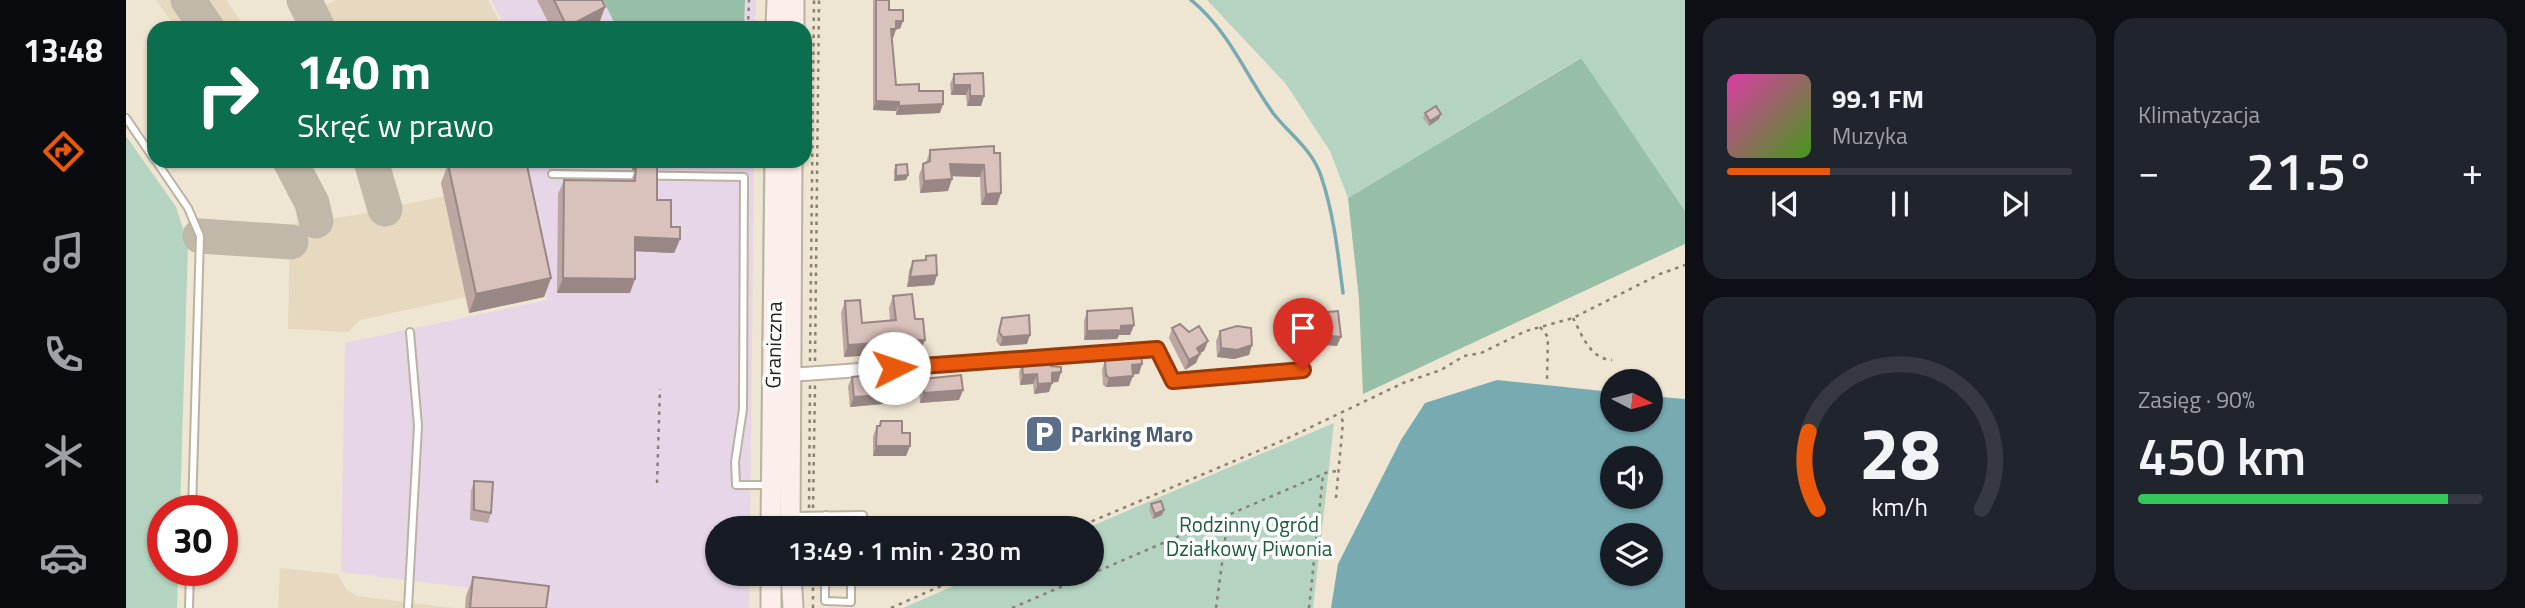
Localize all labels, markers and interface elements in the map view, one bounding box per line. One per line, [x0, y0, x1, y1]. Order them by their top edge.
text: 13:48 [23, 26, 103, 74]
text: 140 m [297, 33, 431, 108]
icon: right [182, 49, 273, 140]
text: 99.1 FM [1832, 79, 1924, 118]
text: Klimatyzacja [2138, 97, 2260, 132]
text: Skręć w prawo [297, 101, 494, 149]
text: Muzyka [1832, 118, 1908, 153]
icon: directions [39, 127, 88, 176]
text: 21.5° [2246, 131, 2375, 210]
text: − [2138, 142, 2159, 200]
text: + [2462, 142, 2483, 200]
icon: previous [1766, 185, 1804, 223]
icon: pause [1881, 185, 1919, 223]
icon: next [1996, 185, 2034, 223]
icon: music [39, 228, 88, 277]
pin [1273, 298, 1333, 370]
street label: Graniczna [756, 301, 790, 389]
icon: arrive [1284, 309, 1322, 347]
icon: phone [39, 330, 88, 379]
position arrow [857, 331, 931, 405]
north arrow [1600, 369, 1662, 432]
map controls [1600, 369, 1663, 586]
text: Zasięg · 90% [2138, 382, 2255, 417]
text: 28 [1859, 398, 1940, 508]
parking icon: Parking Maro [1023, 413, 1065, 455]
text: 450 km [2138, 416, 2306, 495]
place label: Parking Maro [1071, 418, 1193, 450]
icon: climate [39, 431, 88, 480]
button: sound [1600, 446, 1663, 509]
text: km/h [1871, 488, 1928, 526]
speed limit sign: 30 [147, 495, 238, 586]
park label: Rodzinny Ogród Działkowy Piwonia [1166, 508, 1333, 564]
button: layers [1600, 523, 1663, 586]
text: 13:49 · 1 min · 230 m [788, 531, 1021, 570]
icon: car [39, 533, 88, 582]

